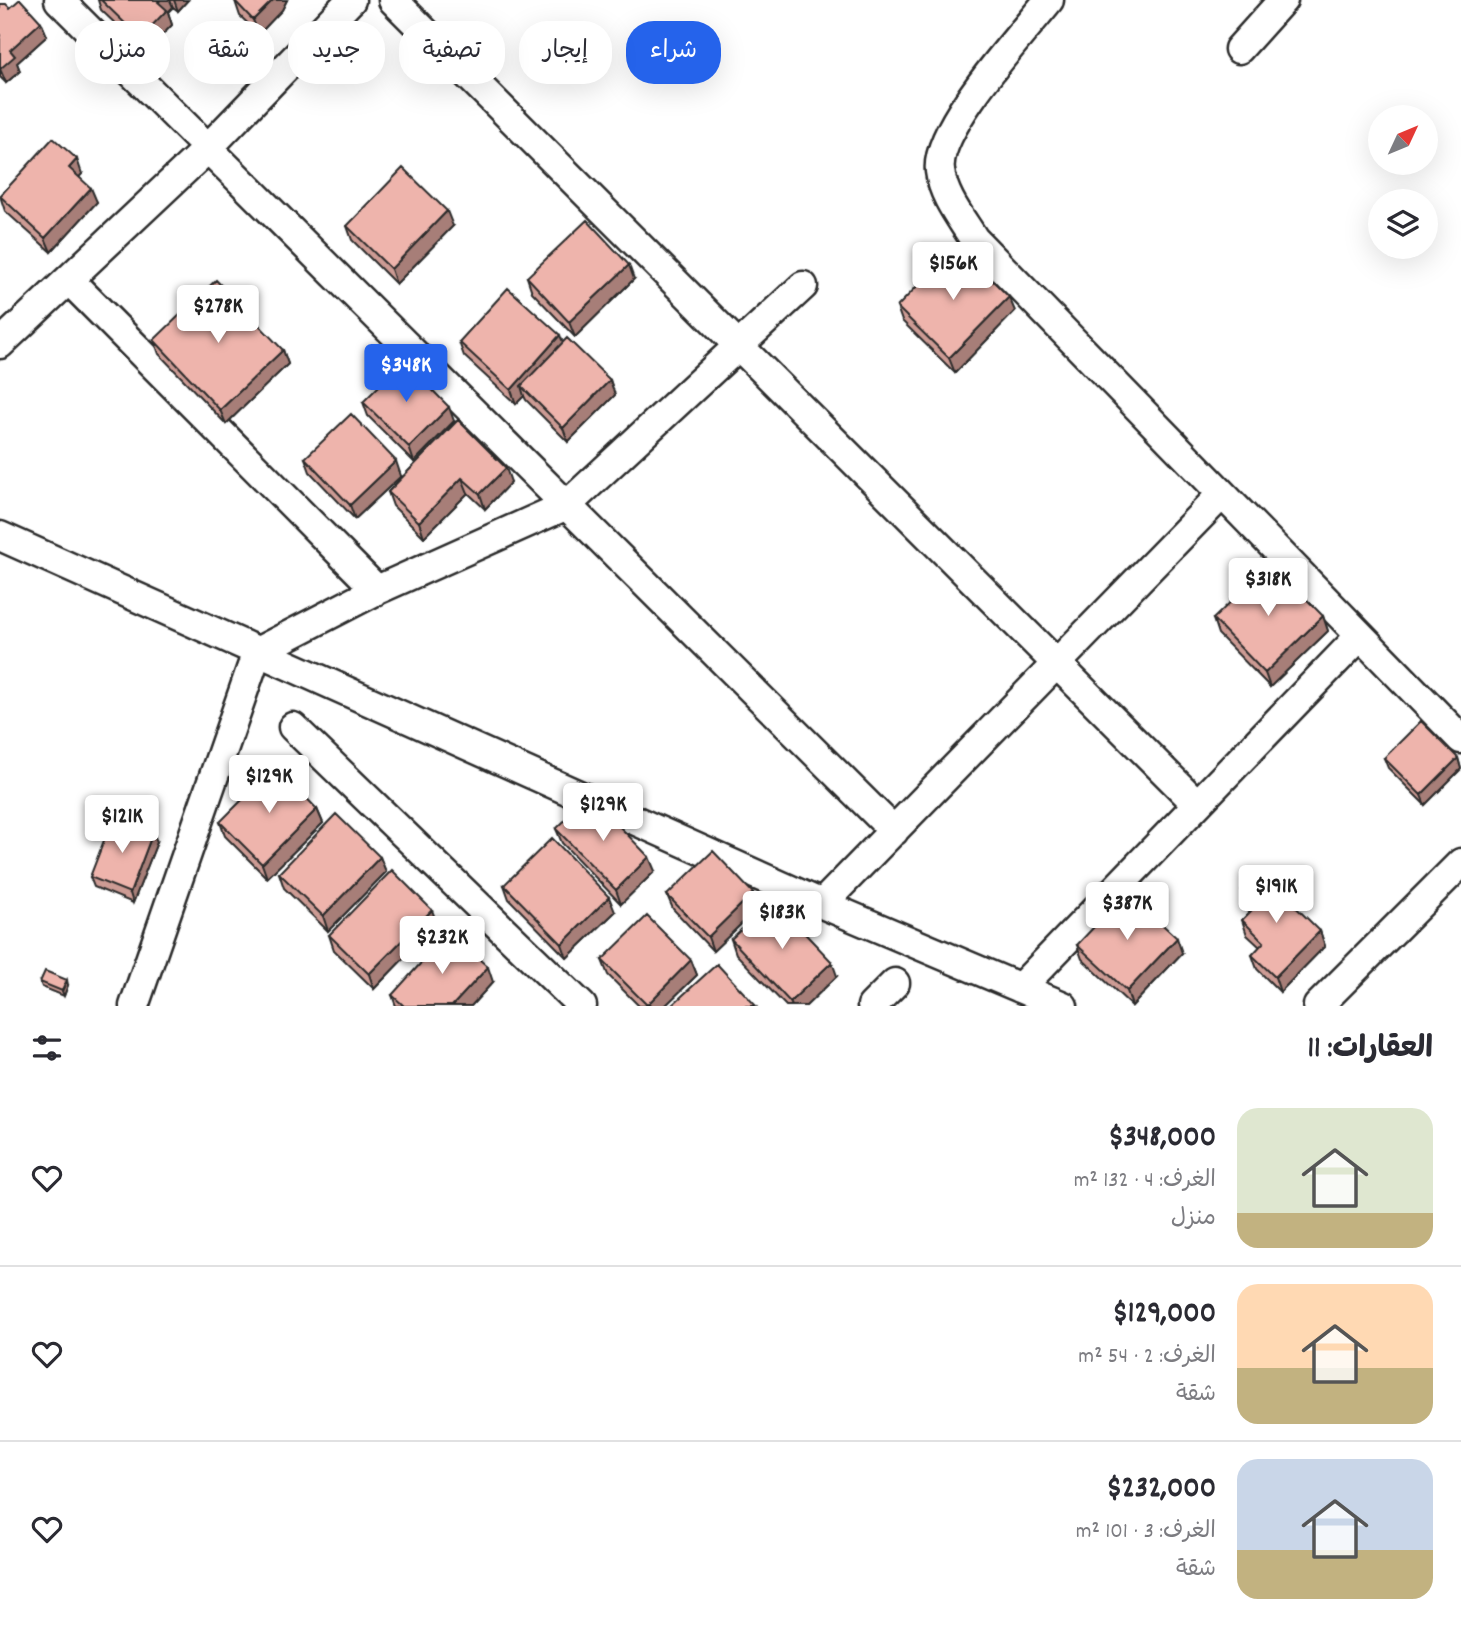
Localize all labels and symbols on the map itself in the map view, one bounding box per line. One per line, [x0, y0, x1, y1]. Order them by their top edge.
north arrow [1368, 105, 1438, 175]
pin: $156K [904, 243, 1002, 302]
pin: $278K [169, 286, 267, 345]
pin: $348K [357, 344, 455, 404]
pin: $318K [1219, 558, 1317, 618]
pin: $129K [220, 756, 318, 815]
pin: $129K [554, 784, 652, 843]
pin: $121K [73, 796, 171, 855]
pin: $191K [1227, 866, 1325, 925]
pin: $387K [1078, 883, 1176, 942]
pin: $183K [733, 892, 831, 951]
pin: $232K [393, 916, 491, 976]

